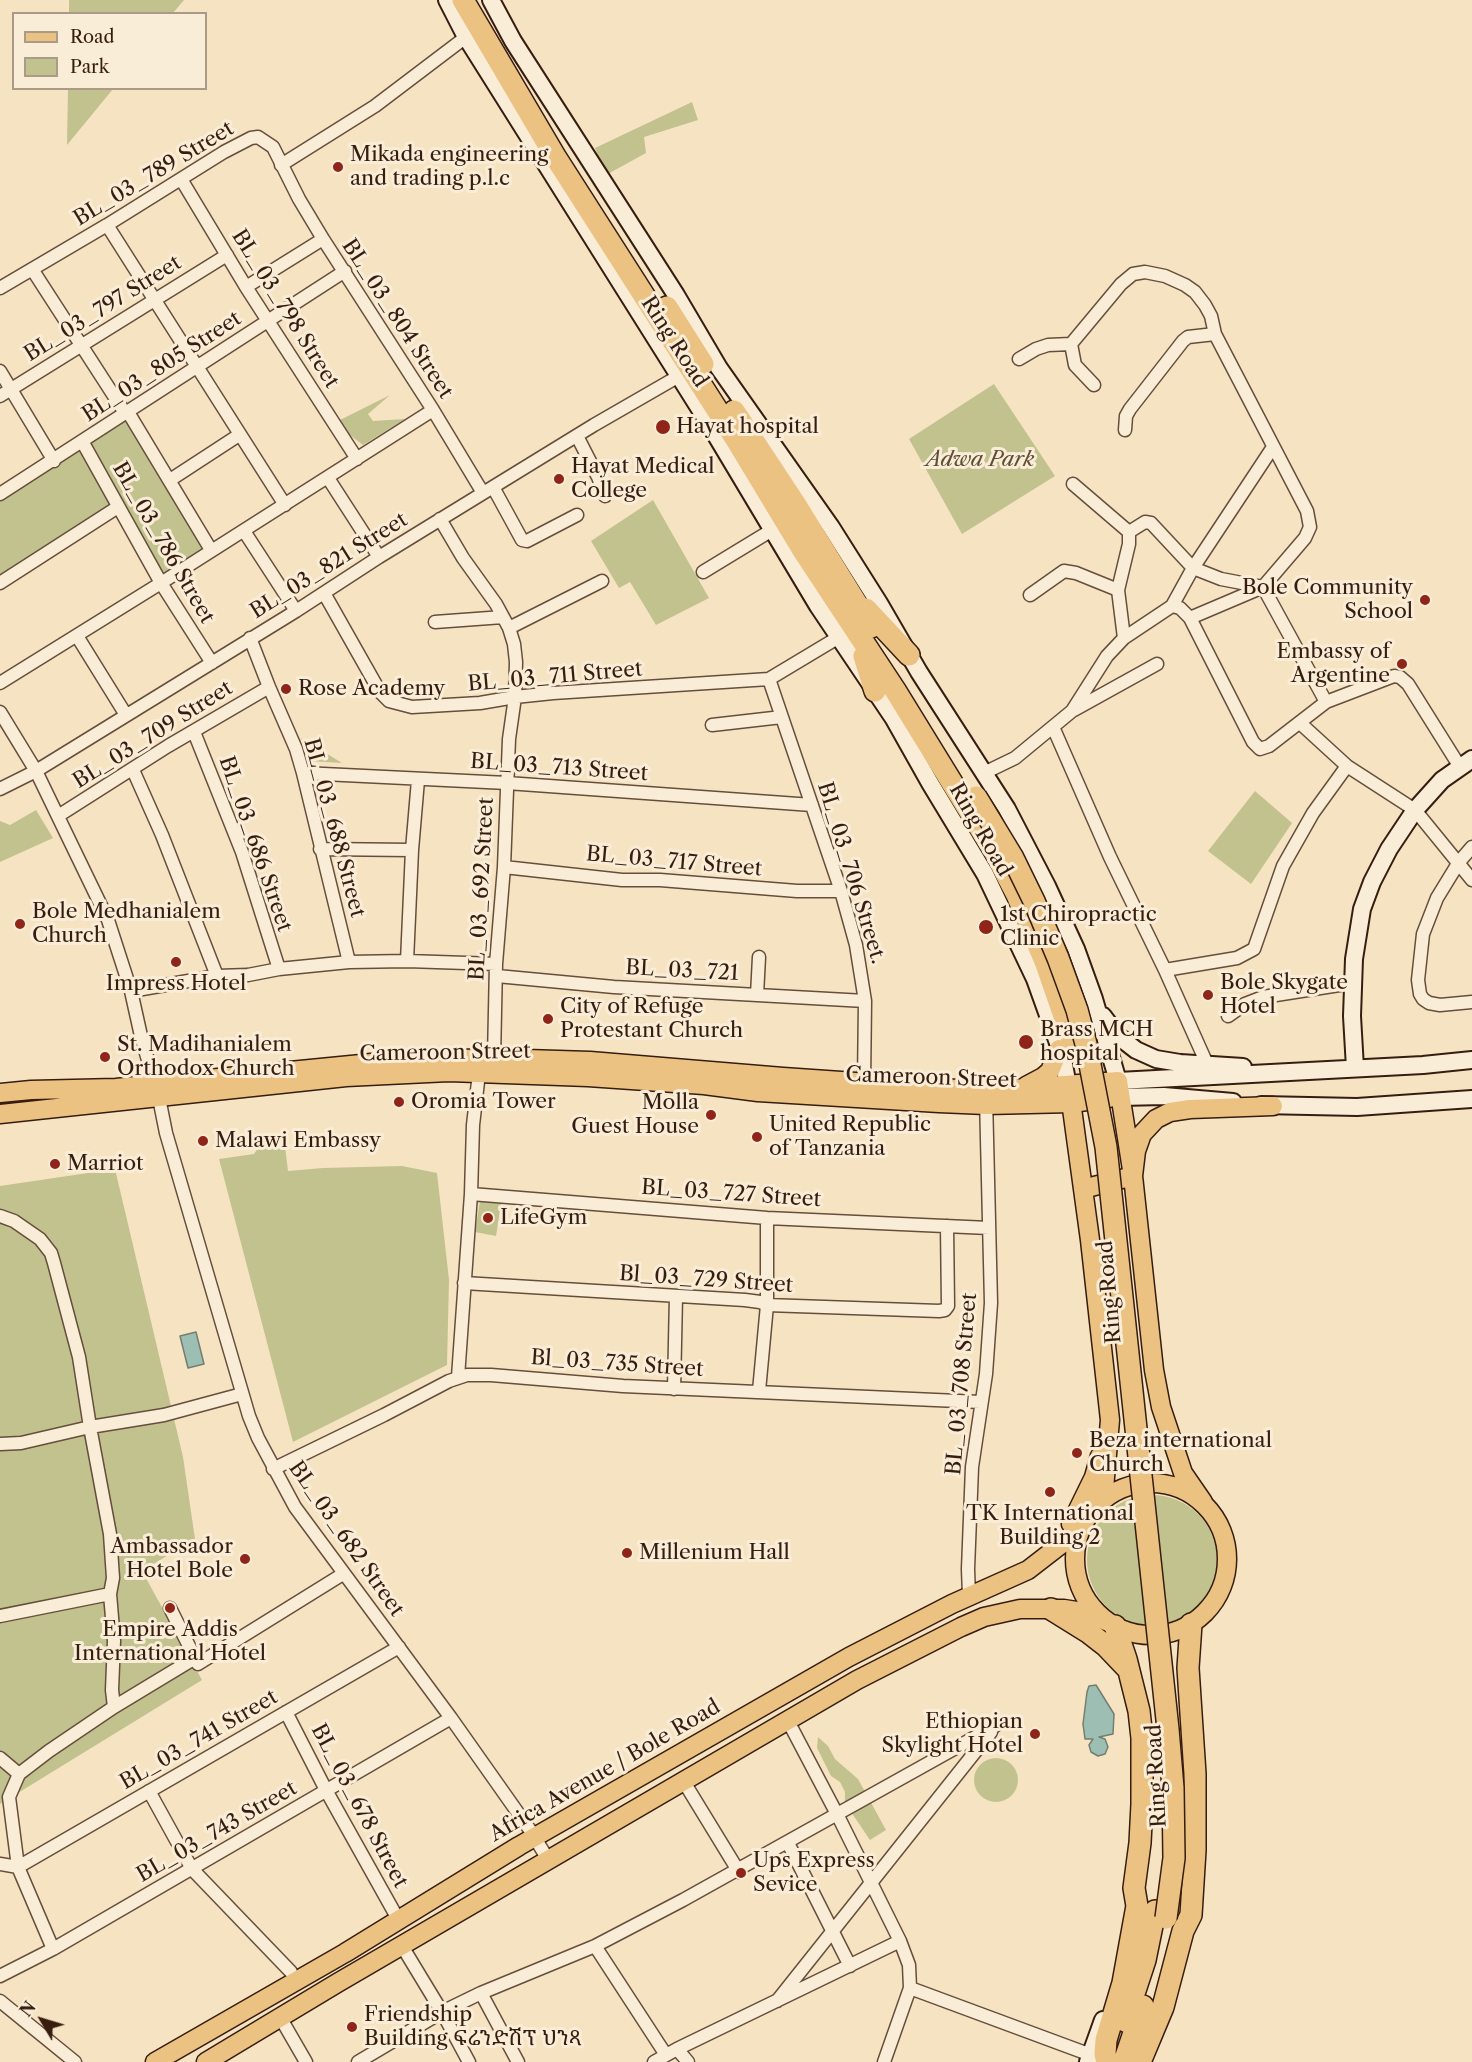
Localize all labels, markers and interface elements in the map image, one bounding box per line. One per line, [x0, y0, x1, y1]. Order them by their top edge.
legend [12, 12, 207, 90]
text: Road [70, 26, 115, 48]
text: Park [70, 56, 109, 78]
street label: BL_03_789 Street [69, 116, 239, 232]
place label: Mikada engineering and trading p.l.c [350, 142, 548, 192]
marker: Mikada engineering and trading p.l.c [331, 160, 345, 174]
street label: BL_03_798 Street [226, 225, 344, 393]
street label: BL_03_804 Street [336, 235, 458, 403]
street label: BL_03_797 Street [20, 251, 186, 367]
street label: Ring Road [635, 292, 713, 392]
street label: BL_03_805 Street [78, 306, 246, 428]
place label: Hayat hospital [676, 414, 819, 440]
marker: Hayat hospital [654, 418, 672, 436]
park label: Adwa Park [926, 447, 1034, 473]
place label: Hayat Medical College [571, 454, 715, 504]
street label: BL_03_786 Street [107, 458, 219, 628]
marker: Hayat Medical College [552, 472, 566, 486]
street label: BL_03_821 Street [246, 507, 412, 625]
place label: Bole Community School [1242, 575, 1413, 625]
marker: Bole Community School [1418, 593, 1432, 607]
place label: Embassy of Argentine [1276, 639, 1390, 689]
street label: BL_03_711 Street [467, 657, 643, 697]
marker: Embassy of Argentine [1395, 657, 1409, 671]
street label: BL_03_709 Street [69, 676, 237, 794]
place label: Rose Academy [298, 676, 445, 702]
marker: Rose Academy [279, 682, 293, 696]
street label: BL_03_688 Street [298, 736, 370, 920]
street label: BL_03_713 Street [469, 749, 649, 787]
street label: BL_03_686 Street [213, 753, 297, 935]
street label: BL_03_706 Street. [811, 779, 891, 967]
street label: Ring Road [943, 779, 1017, 881]
street label: BL_03_692 Street [465, 797, 499, 981]
street label: BL_03_717 Street [585, 842, 763, 882]
place label: Bole Medhanialem Church [32, 899, 221, 949]
place label: 1st Chiropractic Clinic [1000, 902, 1157, 952]
marker: Bole Medhanialem Church [13, 917, 27, 931]
marker: 1st Chiropractic Clinic [977, 918, 995, 936]
marker: Impress Hotel [169, 955, 183, 969]
street label: BL_03_721 [625, 955, 739, 987]
place label: Bole Skygate Hotel [1220, 970, 1348, 1020]
place label: Impress Hotel [106, 971, 246, 997]
marker: Bole Skygate Hotel [1201, 988, 1215, 1002]
place label: City of Refuge Protestant Church [560, 994, 743, 1044]
marker: City of Refuge Protestant Church [541, 1012, 555, 1026]
place label: Brass MCH hospital [1040, 1017, 1153, 1067]
place label: St. Madihanialem Orthodox Church [117, 1032, 295, 1082]
marker: Brass MCH hospital [1017, 1033, 1035, 1051]
street label: Cameroon Street [359, 1039, 531, 1067]
marker: St. Madihanialem Orthodox Church [98, 1050, 112, 1064]
street label: Cameroon Street [845, 1062, 1017, 1094]
place label: Oromia Tower [411, 1089, 556, 1115]
place label: Molla Guest House [571, 1090, 699, 1140]
marker: Oromia Tower [392, 1095, 406, 1109]
marker: Molla Guest House [704, 1108, 718, 1122]
place label: United Republic of Tanzania [769, 1112, 931, 1162]
place label: Malawi Embassy [215, 1128, 381, 1154]
marker: United Republic of Tanzania [750, 1130, 764, 1144]
marker: Malawi Embassy [196, 1134, 210, 1148]
place label: Marriot [67, 1151, 143, 1177]
marker: Marriot [48, 1157, 62, 1171]
street label: BL_03_727 Street [640, 1175, 822, 1213]
place label: LifeGym [500, 1205, 587, 1231]
marker: LifeGym [481, 1211, 495, 1225]
street label: Ring Road [1093, 1239, 1127, 1345]
street label: Bl_03_729 Street [618, 1261, 794, 1299]
street label: BL_03_708 Street [941, 1292, 983, 1476]
street label: Bl_03_735 Street [530, 1345, 704, 1383]
place label: Beza international Church [1089, 1428, 1272, 1478]
marker: Beza international Church [1070, 1446, 1084, 1460]
street label: BL_03_682 Street [283, 1456, 409, 1622]
marker: TK International Building 2 [1043, 1485, 1057, 1499]
place label: TK International Building 2 [966, 1501, 1134, 1551]
place label: Ambassador Hotel Bole [110, 1534, 233, 1584]
place label: Millenium Hall [639, 1540, 790, 1566]
marker: Millenium Hall [620, 1546, 634, 1560]
marker: Ambassador Hotel Bole [238, 1552, 252, 1566]
marker: Empire Addis International Hotel [163, 1601, 177, 1615]
place label: Empire Addis International Hotel [74, 1617, 266, 1667]
street label: BL_03_741 Street [116, 1685, 282, 1795]
street label: Africa Avenue / Bole Road [485, 1694, 725, 1848]
place label: Ethiopian Skylight Hotel [881, 1709, 1023, 1759]
street label: BL_03_678 Street [305, 1720, 413, 1892]
street label: Ring Road [1142, 1724, 1172, 1828]
marker: Ethiopian Skylight Hotel [1028, 1727, 1042, 1741]
street label: BL_03_743 Street [133, 1776, 301, 1888]
place label: Ups Express Sevice [753, 1848, 875, 1898]
marker: Ups Express Sevice [734, 1866, 748, 1880]
north arrow [12, 1990, 72, 2050]
text: N [16, 1997, 40, 2021]
place label: Friendship Building ፍሬንድሽፕ ህንጻ [364, 2002, 582, 2052]
marker: Friendship Building ፍሬንድሽፕ ህንጻ [345, 2020, 359, 2034]

